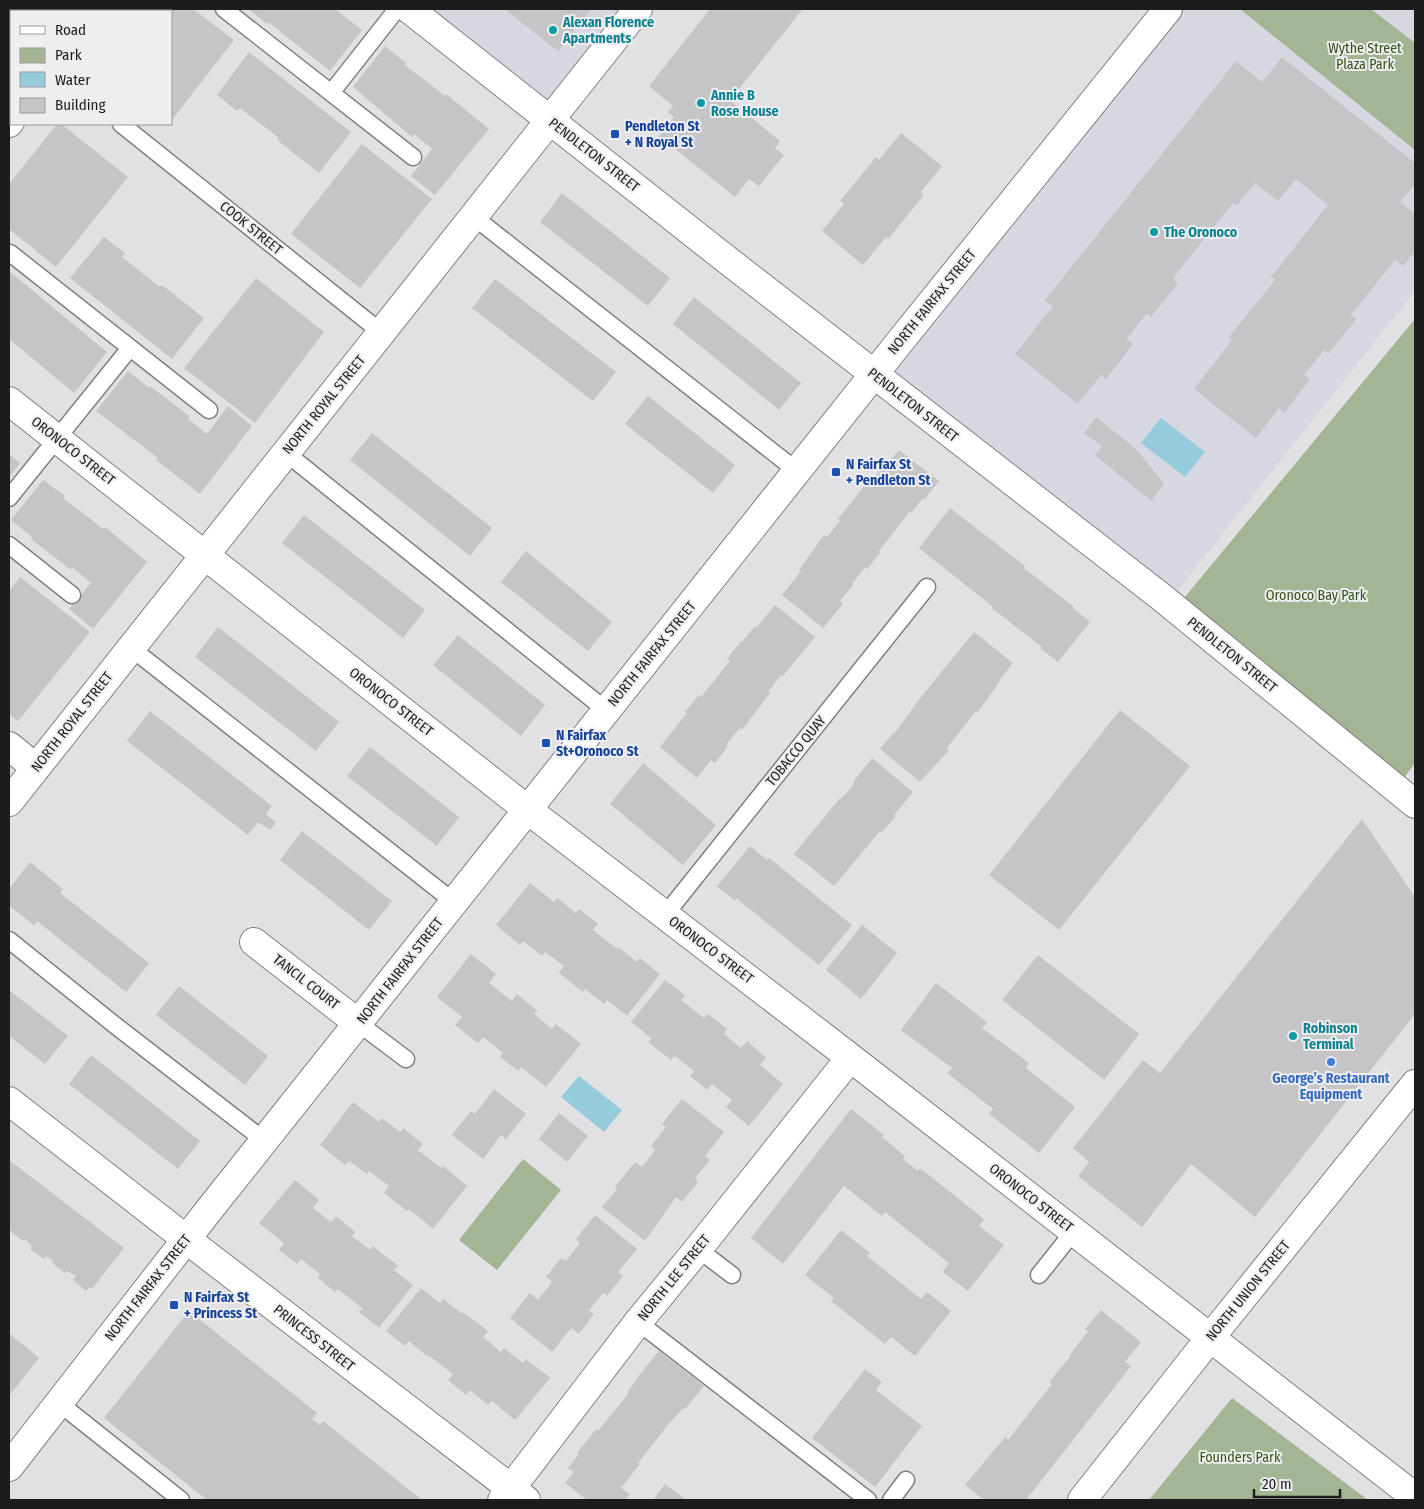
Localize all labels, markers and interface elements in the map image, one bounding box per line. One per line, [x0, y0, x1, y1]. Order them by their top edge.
legend [10, 10, 172, 125]
place label: Alexan Florence Apartments [562, 14, 654, 47]
text: Road [55, 21, 86, 39]
marker: Alexan Florence Apartments [547, 24, 559, 36]
park label: Wythe Street Plaza Park [1328, 40, 1402, 73]
text: Park [55, 46, 82, 64]
text: Water [55, 71, 91, 89]
place label: Annie B Rose House [710, 87, 779, 120]
text: Building [55, 96, 106, 114]
marker: Annie B Rose House [695, 97, 707, 109]
street label: PENDLETON STREET [545, 114, 643, 196]
place label: Pendleton St + N Royal St [625, 118, 701, 151]
marker: Pendleton St + N Royal St [609, 128, 621, 140]
street label: COOK STREET [216, 198, 286, 259]
place label: The Oronoco [1164, 224, 1238, 241]
marker: The Oronoco [1148, 226, 1160, 238]
street label: NORTH FAIRFAX STREET [884, 246, 980, 358]
street label: NORTH ROYAL STREET [279, 352, 369, 458]
street label: PENDLETON STREET [864, 364, 962, 446]
street label: ORONOCO STREET [28, 413, 119, 489]
place label: N Fairfax St + Pendleton St [846, 456, 931, 489]
marker: N Fairfax St + Pendleton St [830, 466, 842, 478]
park label: Oronoco Bay Park [1266, 587, 1367, 604]
street label: NORTH FAIRFAX STREET [604, 598, 700, 710]
street label: PENDLETON STREET [1184, 614, 1281, 697]
street label: ORONOCO STREET [346, 664, 437, 740]
street label: NORTH ROYAL STREET [28, 668, 117, 775]
street label: TOBACCO QUAY [762, 712, 830, 790]
place label: N Fairfax St+Oronoco St [556, 727, 640, 760]
marker: N Fairfax St+Oronoco St [540, 737, 552, 749]
street label: ORONOCO STREET [665, 913, 757, 988]
street label: NORTH FAIRFAX STREET [353, 914, 447, 1028]
street label: TANCIL COURT [269, 951, 343, 1014]
place label: Robinson Terminal [1303, 1020, 1358, 1053]
marker: Robinson Terminal [1287, 1030, 1299, 1042]
marker: George’s Restaurant Equipment [1325, 1056, 1337, 1068]
place label: George’s Restaurant Equipment [1272, 1070, 1391, 1103]
street label: ORONOCO STREET [986, 1160, 1077, 1236]
street label: NORTH FAIRFAX STREET [101, 1231, 195, 1345]
street label: NORTH LEE STREET [634, 1231, 714, 1324]
street label: NORTH UNION STREET [1202, 1237, 1294, 1345]
place label: N Fairfax St + Princess St [184, 1289, 258, 1322]
marker: N Fairfax St + Princess St [168, 1299, 180, 1311]
street label: PRINCESS STREET [270, 1301, 358, 1375]
park label: Founders Park [1200, 1449, 1281, 1466]
scale bar [1254, 1466, 1340, 1498]
text: 20 m [1262, 1475, 1292, 1493]

